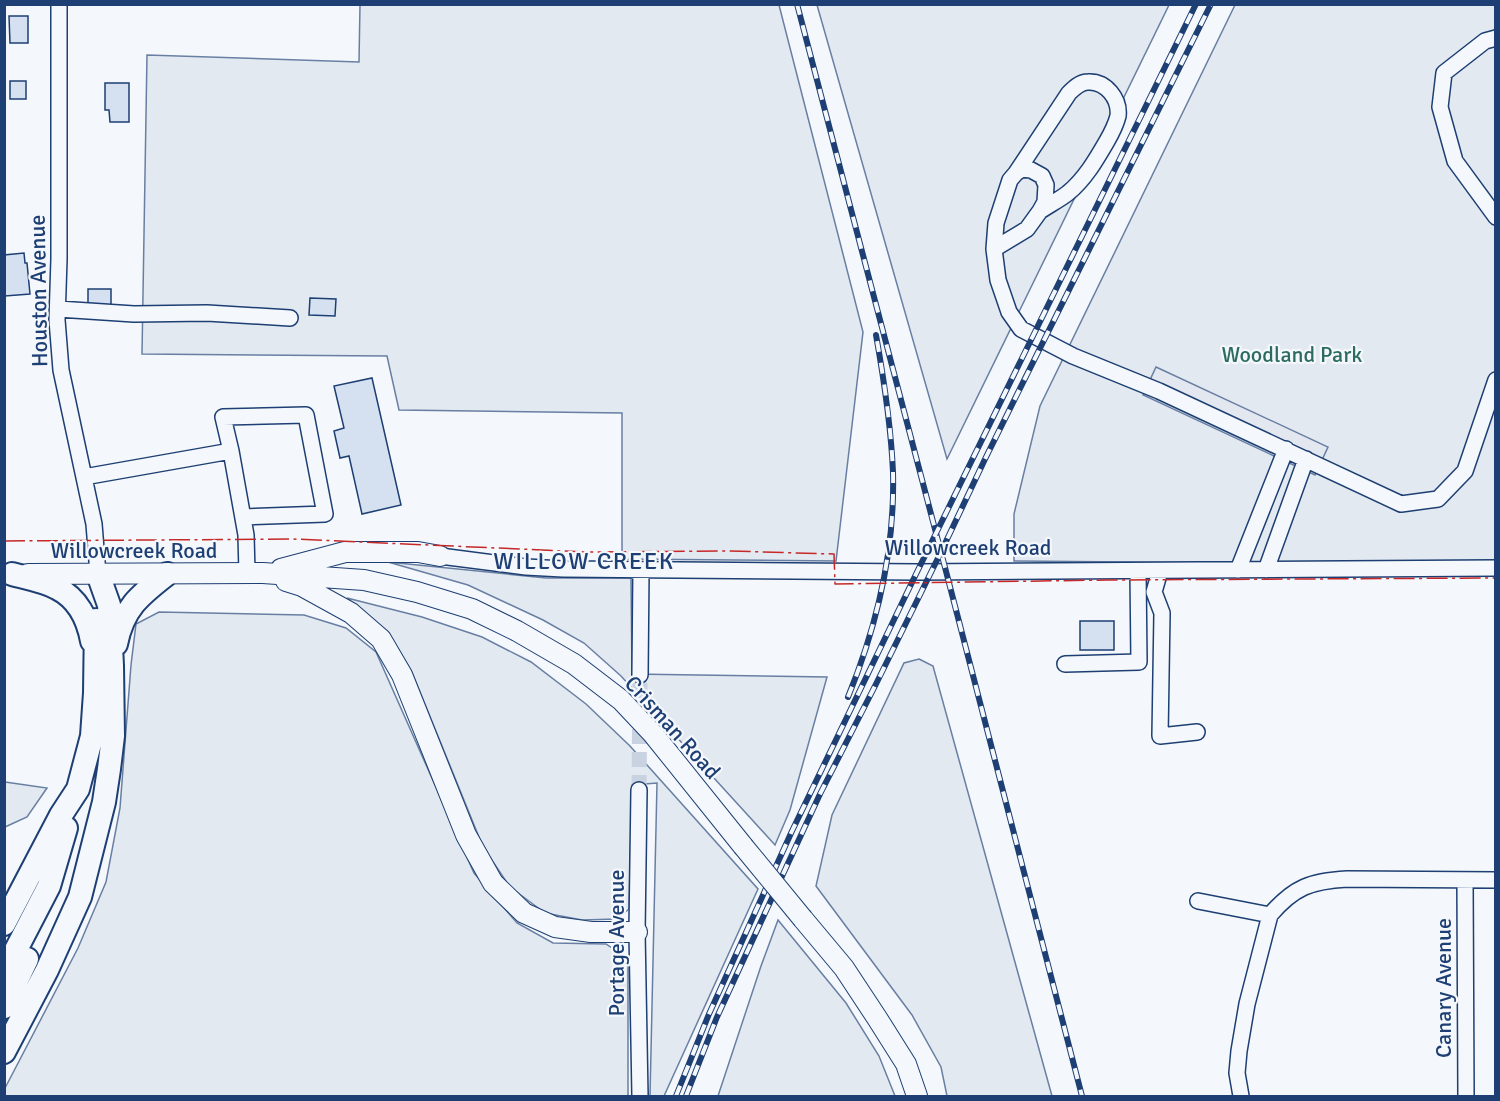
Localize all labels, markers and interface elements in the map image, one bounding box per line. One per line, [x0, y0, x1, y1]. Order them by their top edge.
street label: Houston Avenue [24, 214, 53, 367]
park label: Woodland Park [1222, 341, 1362, 368]
street label: Willowcreek Road [885, 534, 1051, 561]
street label: Willowcreek Road [51, 537, 217, 564]
district label: WILLOW CREEK [493, 546, 675, 576]
street label: Crisman Road [619, 670, 726, 785]
street label: Portage Avenue [603, 870, 630, 1016]
street label: Canary Avenue [1430, 918, 1457, 1058]

